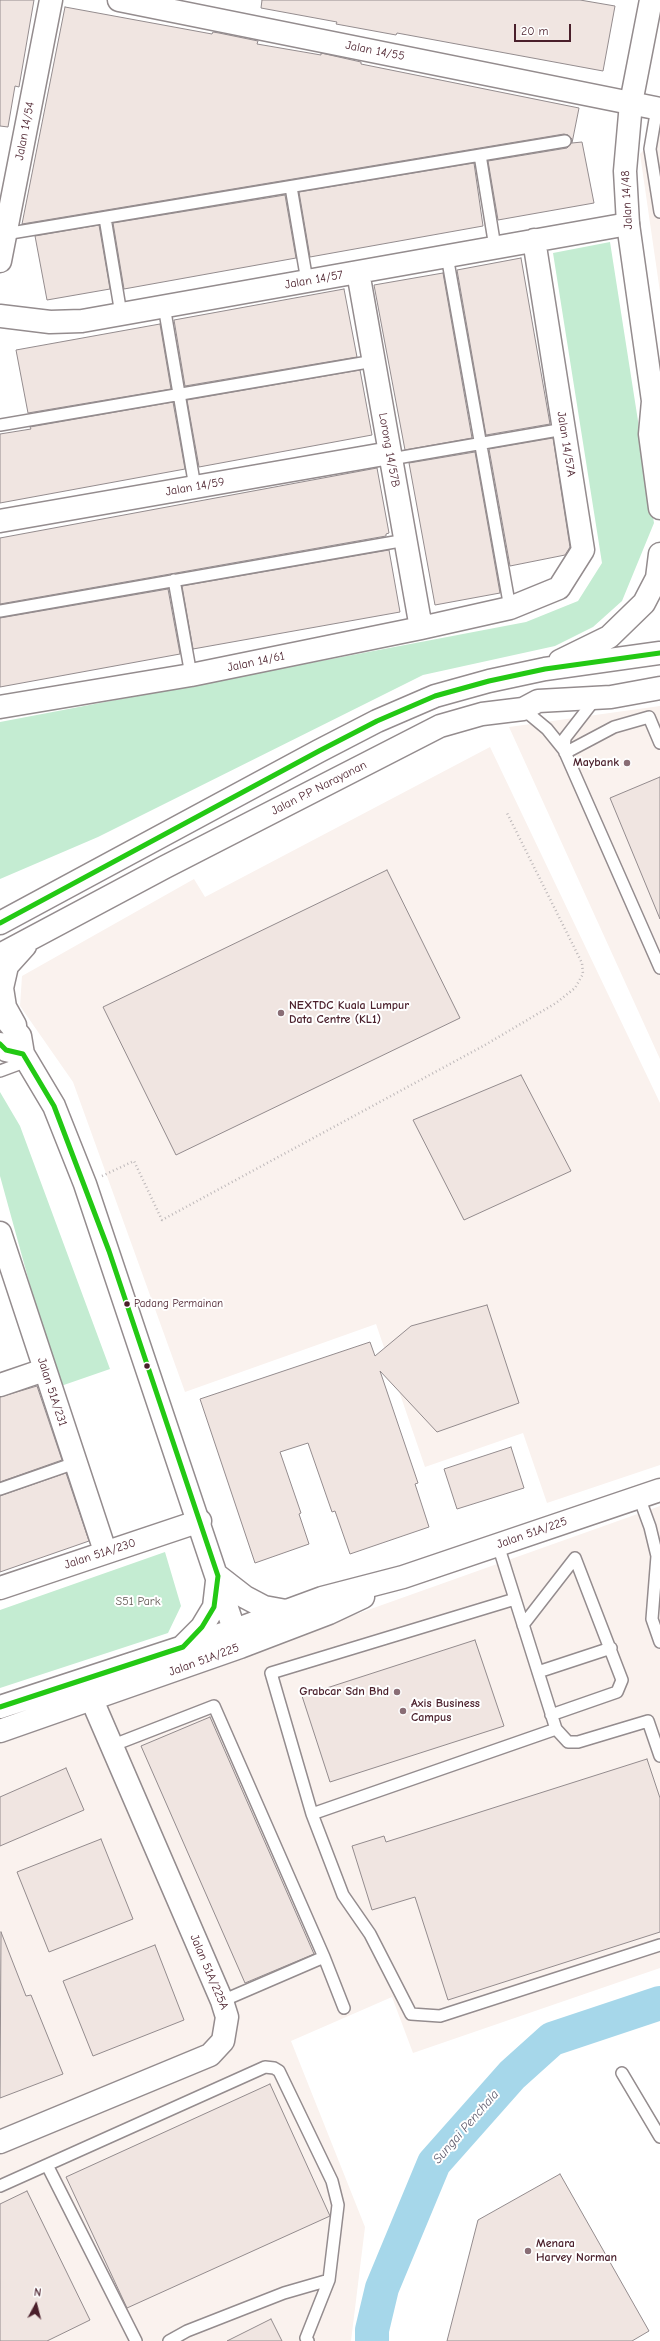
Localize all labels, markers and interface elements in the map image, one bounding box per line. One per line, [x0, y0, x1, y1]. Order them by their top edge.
scale bar [516, 16, 573, 42]
text: 20 m [521, 24, 549, 38]
street label: Jalan 14/55 [344, 38, 406, 64]
street label: Jalan 14/54 [12, 101, 38, 161]
street label: Jalan 14/48 [618, 170, 636, 230]
street label: Jalan 14/57 [284, 268, 344, 292]
street label: Jalan 14/57A [554, 410, 578, 478]
street label: Lorong 14/57B [375, 412, 403, 488]
street label: Jalan 14/59 [164, 475, 226, 499]
street label: Jalan 14/61 [226, 649, 286, 675]
place label: Maybank [573, 756, 619, 770]
street label: Jalan P.P Narayanan [269, 758, 369, 818]
marker: Maybank [622, 758, 632, 768]
place label: NEXTDC Kuala Lumpur Data Centre (KL1) [289, 999, 409, 1027]
marker: NEXTDC Kuala Lumpur Data Centre (KL1) [276, 1008, 286, 1018]
place label: Padang Permainan [134, 1297, 223, 1311]
marker: Padang Permainan [122, 1299, 132, 1309]
street label: Jalan 51A/231 [34, 1356, 70, 1428]
unlabelled marker [142, 1361, 152, 1371]
street label: Jalan 51A/225 [495, 1514, 569, 1552]
street label: Jalan 51A/230 [62, 1536, 138, 1572]
park label: S51 Park [116, 1595, 160, 1609]
street label: Jalan 51A/225 [167, 1641, 241, 1679]
place label: Grabcar Sdn Bhd [299, 1685, 389, 1699]
marker: Grabcar Sdn Bhd [392, 1687, 402, 1697]
place label: Axis Business Campus [411, 1697, 480, 1725]
marker: Axis Business Campus [398, 1706, 408, 1716]
street label: Jalan 51A/225A [187, 1932, 231, 2012]
water label: Sungai Penchala [430, 2087, 502, 2167]
place label: Menara Harvey Norman [536, 2237, 617, 2265]
marker: Menara Harvey Norman [523, 2246, 533, 2256]
north arrow [16, 2285, 56, 2325]
text: N [33, 2286, 42, 2299]

